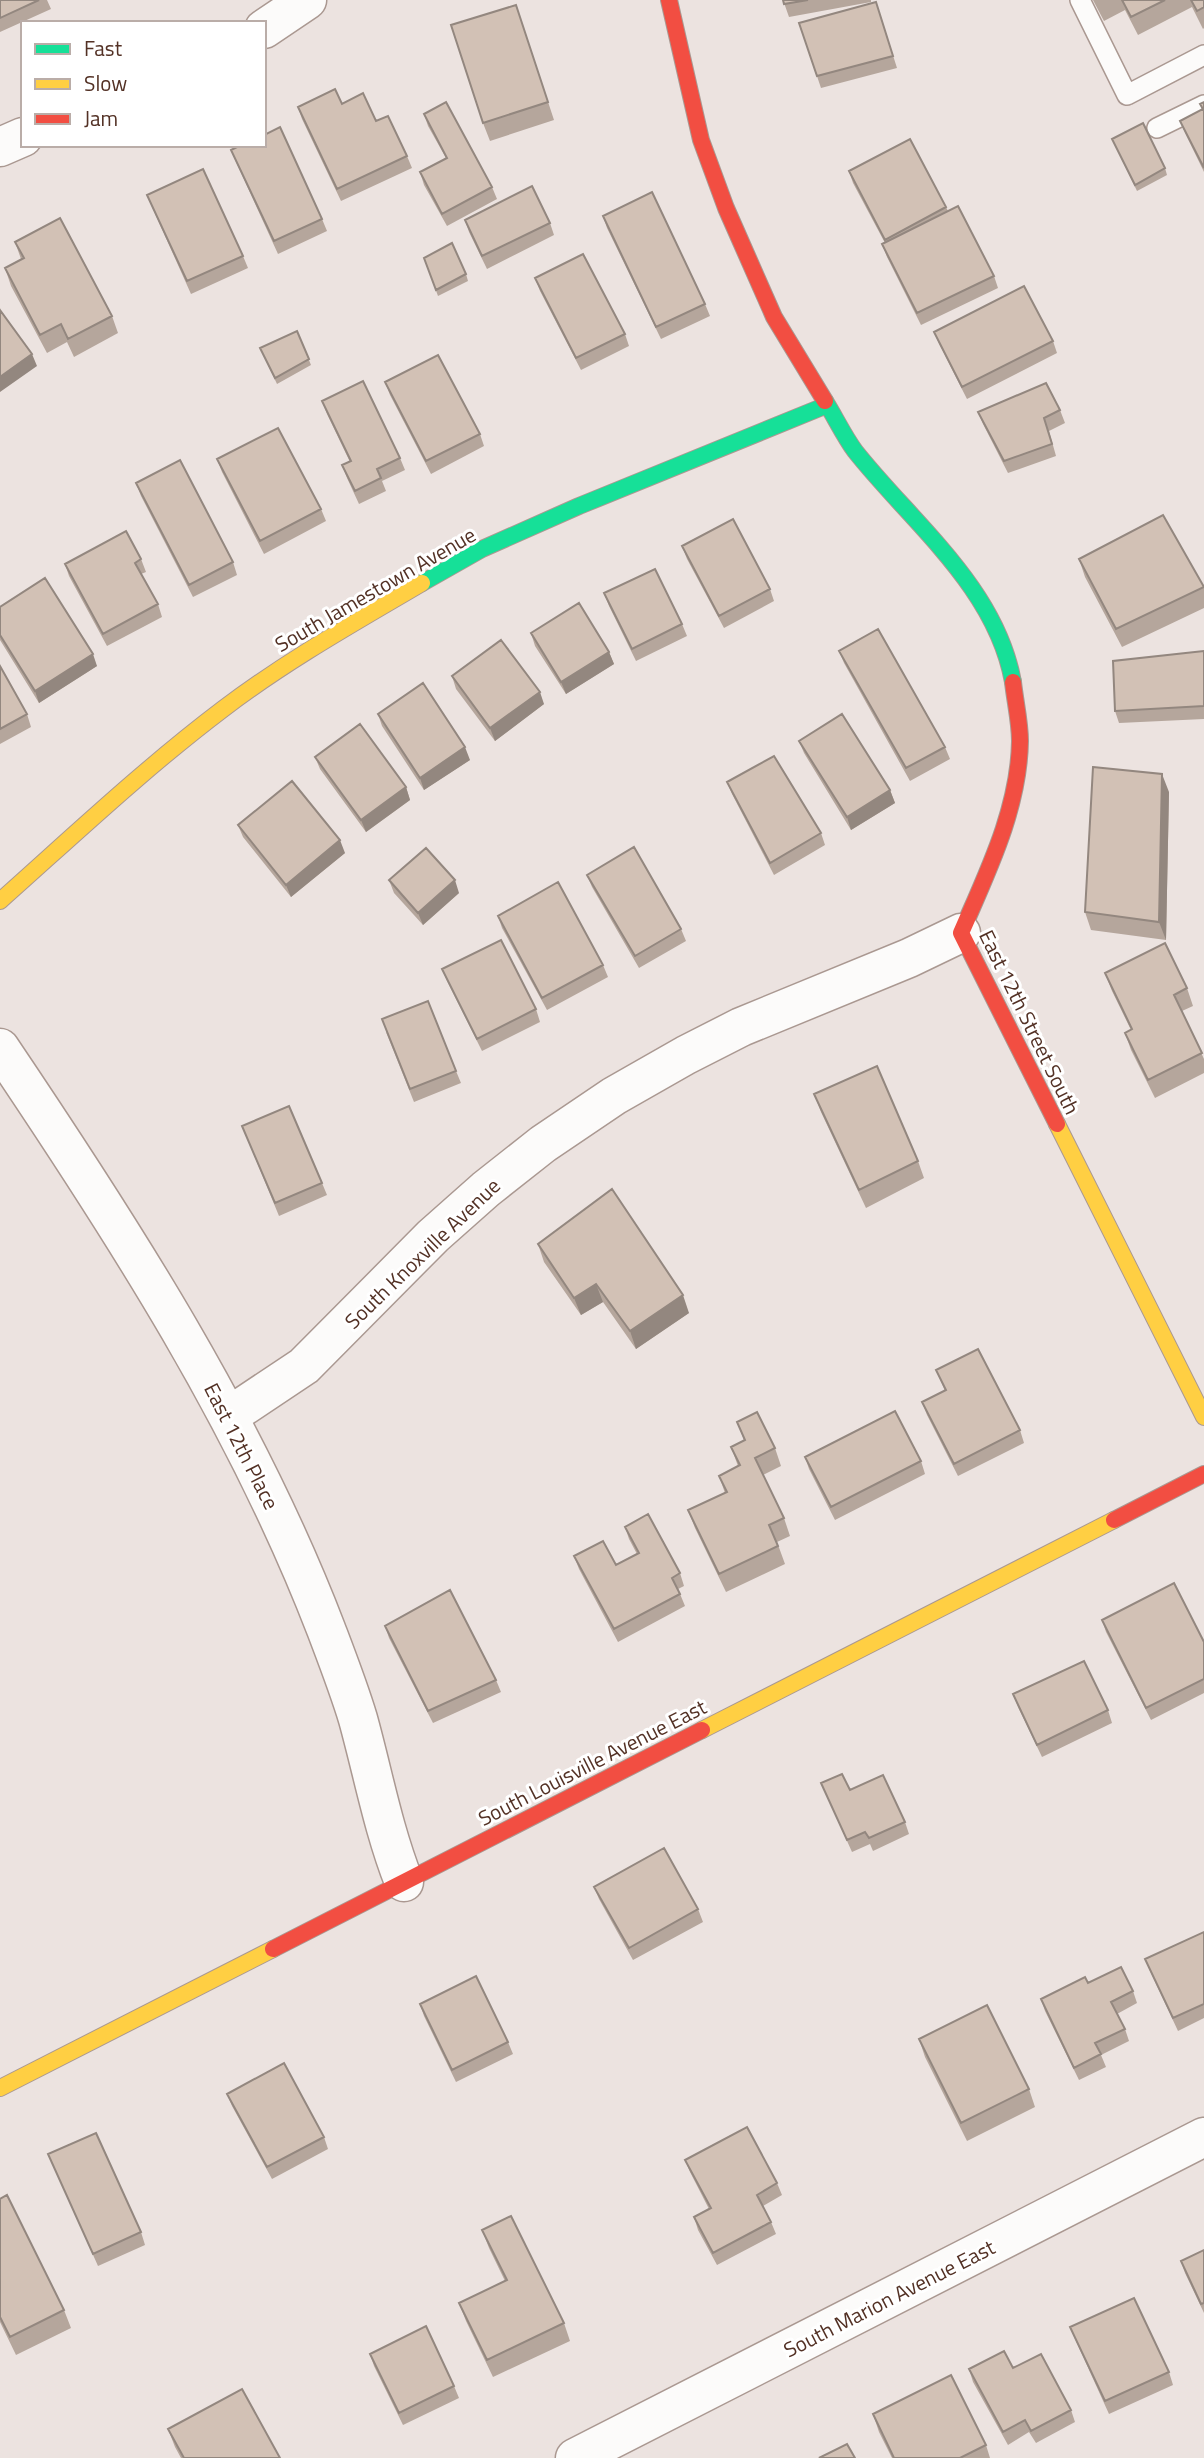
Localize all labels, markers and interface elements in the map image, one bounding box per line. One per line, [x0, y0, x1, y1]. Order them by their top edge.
legend [21, 21, 266, 147]
text: Fast [84, 32, 123, 64]
text: Slow [84, 67, 127, 99]
text: Jam [84, 102, 118, 134]
street label: South Jamestown Avenue [269, 518, 481, 660]
street label: East 12th Street South [971, 924, 1089, 1120]
street label: South Knoxville Avenue [337, 1170, 507, 1336]
street label: East 12th Place [196, 1377, 288, 1515]
street label: South Louisville Avenue East [472, 1690, 712, 1834]
street label: South Marion Avenue East [778, 2230, 1001, 2365]

